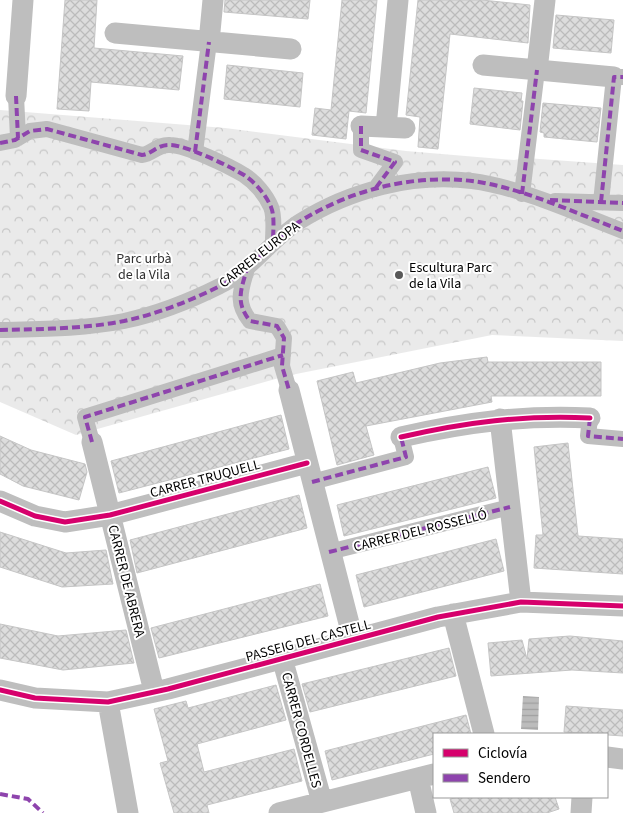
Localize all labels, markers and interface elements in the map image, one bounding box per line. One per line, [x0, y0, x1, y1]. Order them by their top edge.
street label: CARRER EUROPA [215, 216, 305, 293]
park label: Parc urbà de la Vila [116, 249, 172, 285]
place label: Escultura Parc de la Vila [409, 258, 493, 294]
marker: Escultura Parc de la Vila [393, 269, 405, 281]
street label: CARRER TRUQUELL [148, 455, 263, 503]
street label: CARRER DEL ROSSELLÓ [351, 505, 489, 557]
street label: CARRER DE ABRERA [102, 523, 150, 640]
street label: PASSEIG DEL CASTELL [243, 615, 373, 667]
street label: CARRER CORDELLES [276, 670, 326, 790]
legend [433, 733, 608, 798]
text: Ciclovía [478, 743, 527, 764]
text: Sendero [478, 768, 531, 789]

